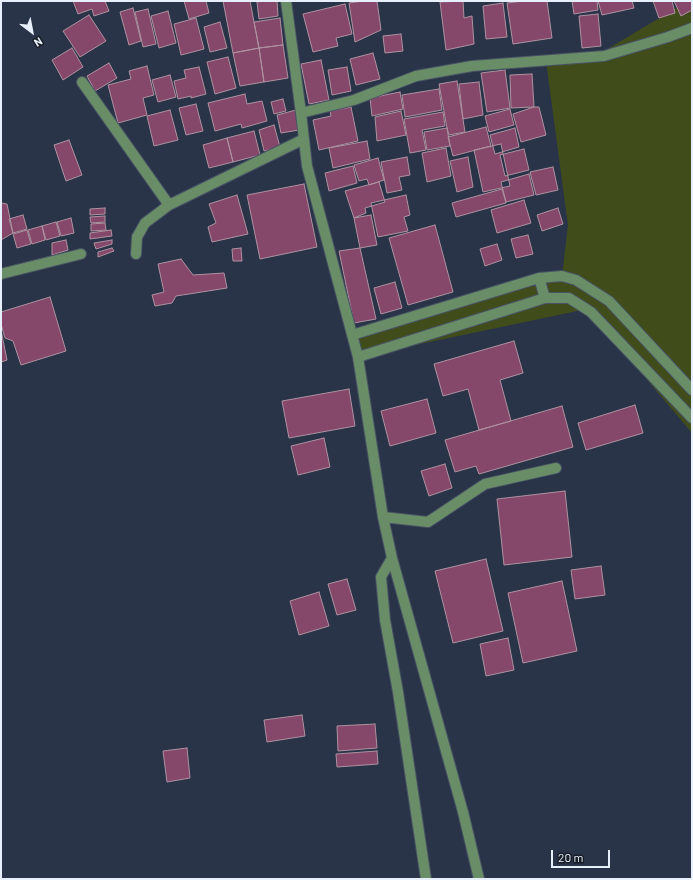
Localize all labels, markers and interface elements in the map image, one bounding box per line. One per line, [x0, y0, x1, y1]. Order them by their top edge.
north arrow [12, 12, 52, 52]
text: N [32, 35, 45, 50]
scale bar [553, 842, 612, 868]
text: 20 m [558, 850, 584, 864]

